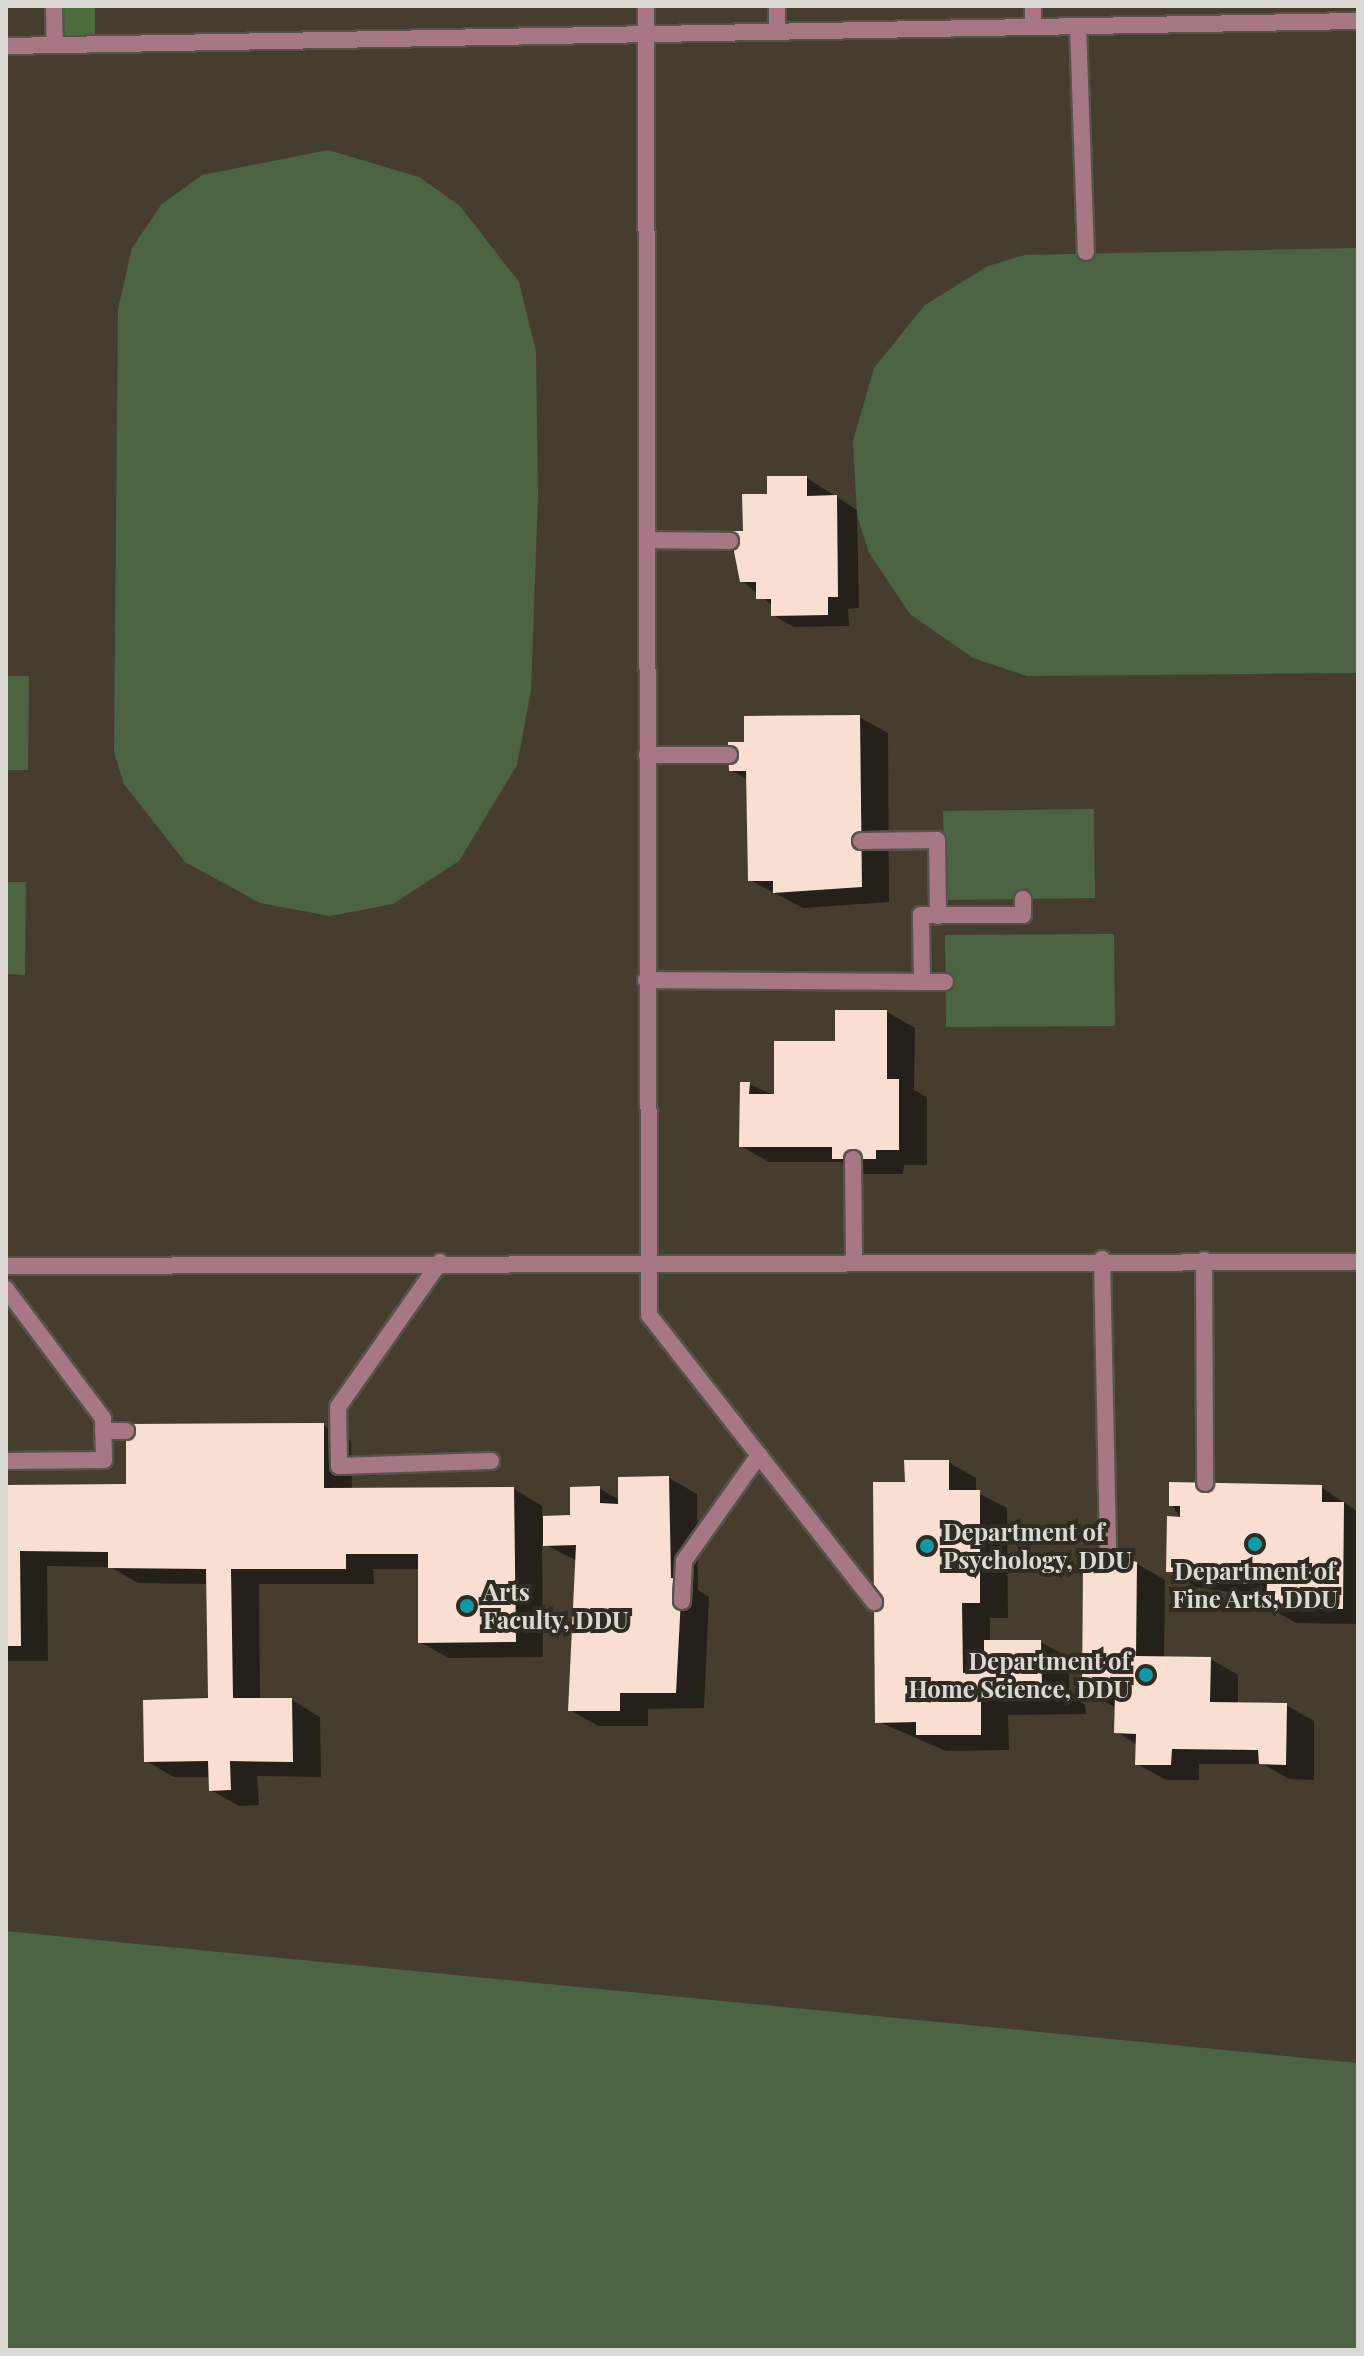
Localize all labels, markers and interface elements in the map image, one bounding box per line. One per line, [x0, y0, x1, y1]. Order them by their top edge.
place label: Department of Psychology, DDU [943, 1518, 1132, 1574]
marker: Department of Fine Arts, DDU [1246, 1535, 1264, 1553]
marker: Department of Psychology, DDU [918, 1537, 936, 1555]
place label: Department of Fine Arts, DDU [1172, 1557, 1338, 1613]
place label: Arts Faculty, DDU [483, 1578, 629, 1634]
marker: Arts Faculty, DDU [458, 1597, 476, 1615]
place label: Department of Home Science, DDU [909, 1647, 1130, 1703]
marker: Department of Home Science, DDU [1137, 1666, 1155, 1684]

